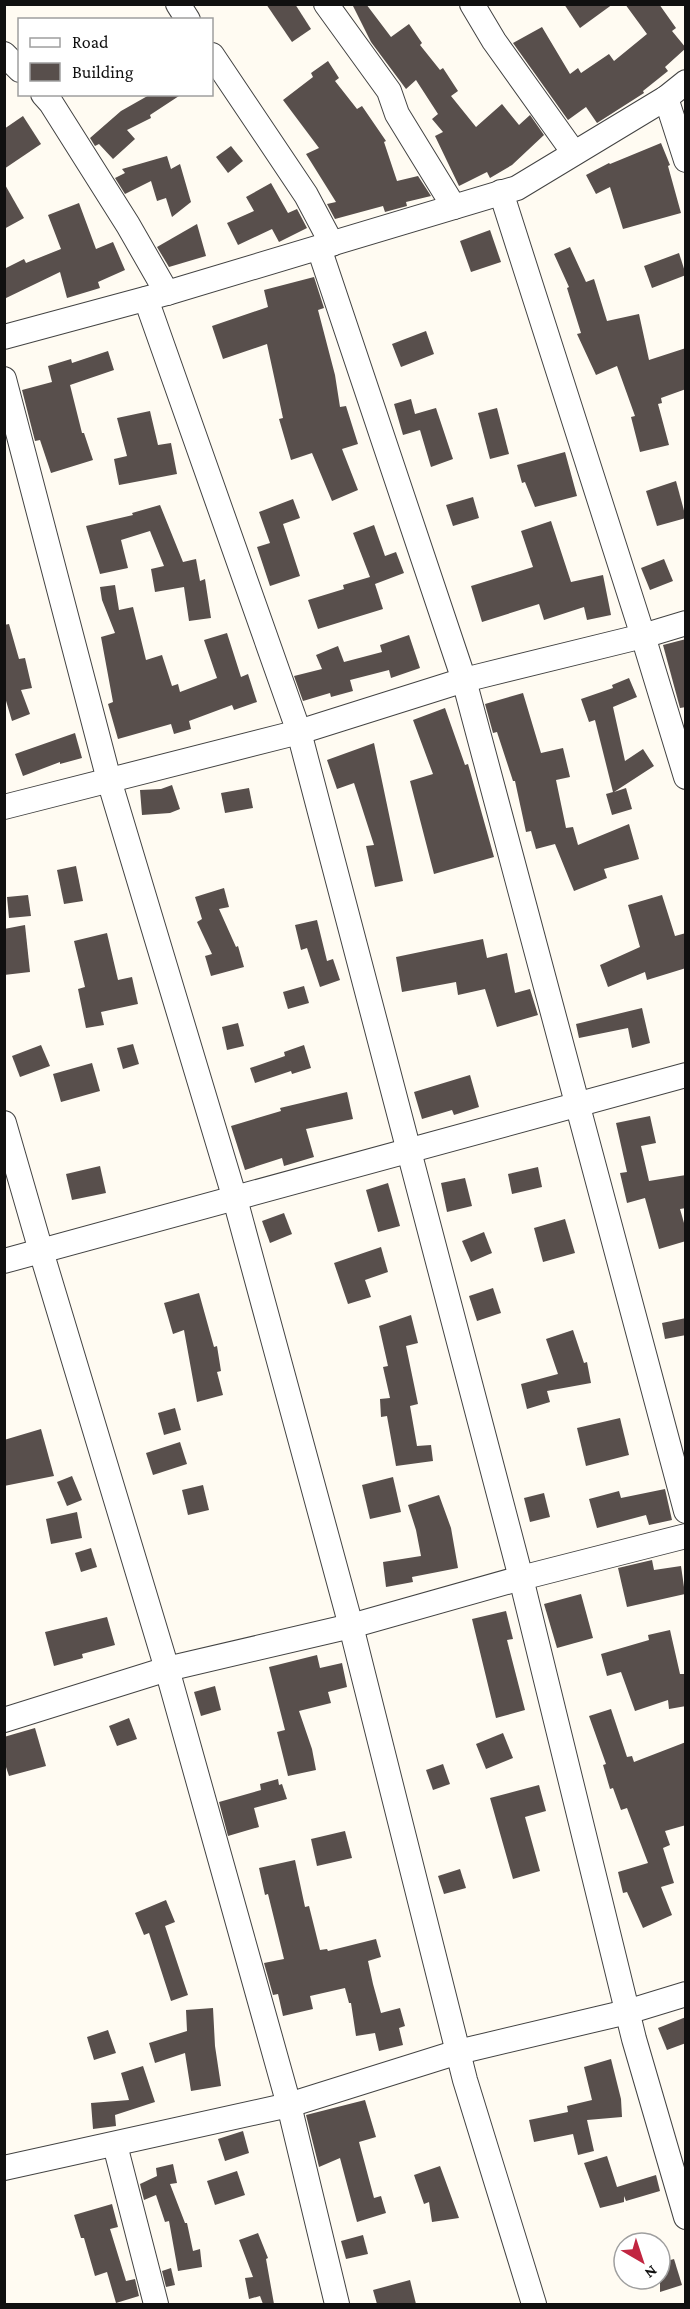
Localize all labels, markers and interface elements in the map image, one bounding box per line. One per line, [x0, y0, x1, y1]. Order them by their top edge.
legend [18, 18, 213, 96]
text: Road [72, 32, 109, 52]
text: Building [72, 62, 134, 82]
north arrow [612, 2231, 672, 2291]
text: N [641, 2262, 661, 2282]

